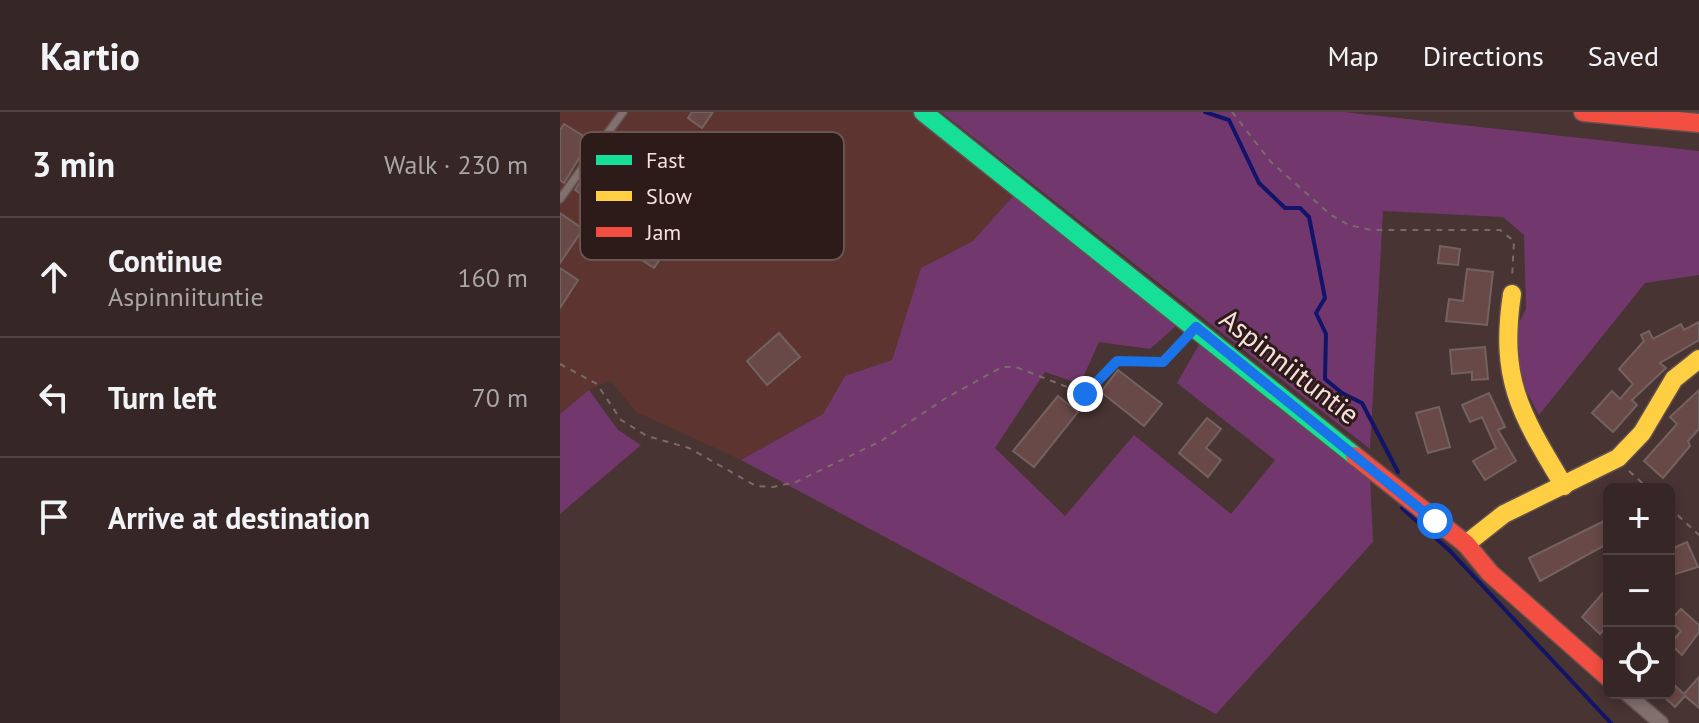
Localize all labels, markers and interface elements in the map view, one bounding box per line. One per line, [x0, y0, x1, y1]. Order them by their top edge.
text: Kartio [40, 31, 140, 80]
text: Map [1328, 37, 1379, 74]
text: Directions [1423, 37, 1544, 74]
text: Saved [1588, 37, 1659, 74]
legend [580, 132, 844, 260]
text: 3 min [32, 142, 115, 186]
text: Fast [646, 146, 686, 174]
text: Walk · 230 m [384, 148, 528, 181]
text: Slow [646, 182, 692, 210]
text: Jam [645, 218, 681, 246]
text: Continue [108, 241, 222, 280]
icon: ahead [32, 255, 76, 299]
text: 160 m [457, 261, 528, 294]
text: Aspinniituntie [108, 280, 264, 313]
street label: Aspinniituntie [1213, 300, 1367, 432]
icon: left [32, 375, 76, 419]
route end [1067, 376, 1103, 412]
text: Turn left [108, 378, 216, 417]
text: 70 m [472, 381, 528, 414]
map controls [1603, 483, 1675, 699]
button: + [1603, 483, 1675, 555]
icon: arrive [32, 495, 76, 539]
text: Arrive at destination [108, 498, 370, 537]
route start [1417, 503, 1453, 539]
button: − [1603, 555, 1675, 627]
button: locate [1603, 627, 1675, 699]

